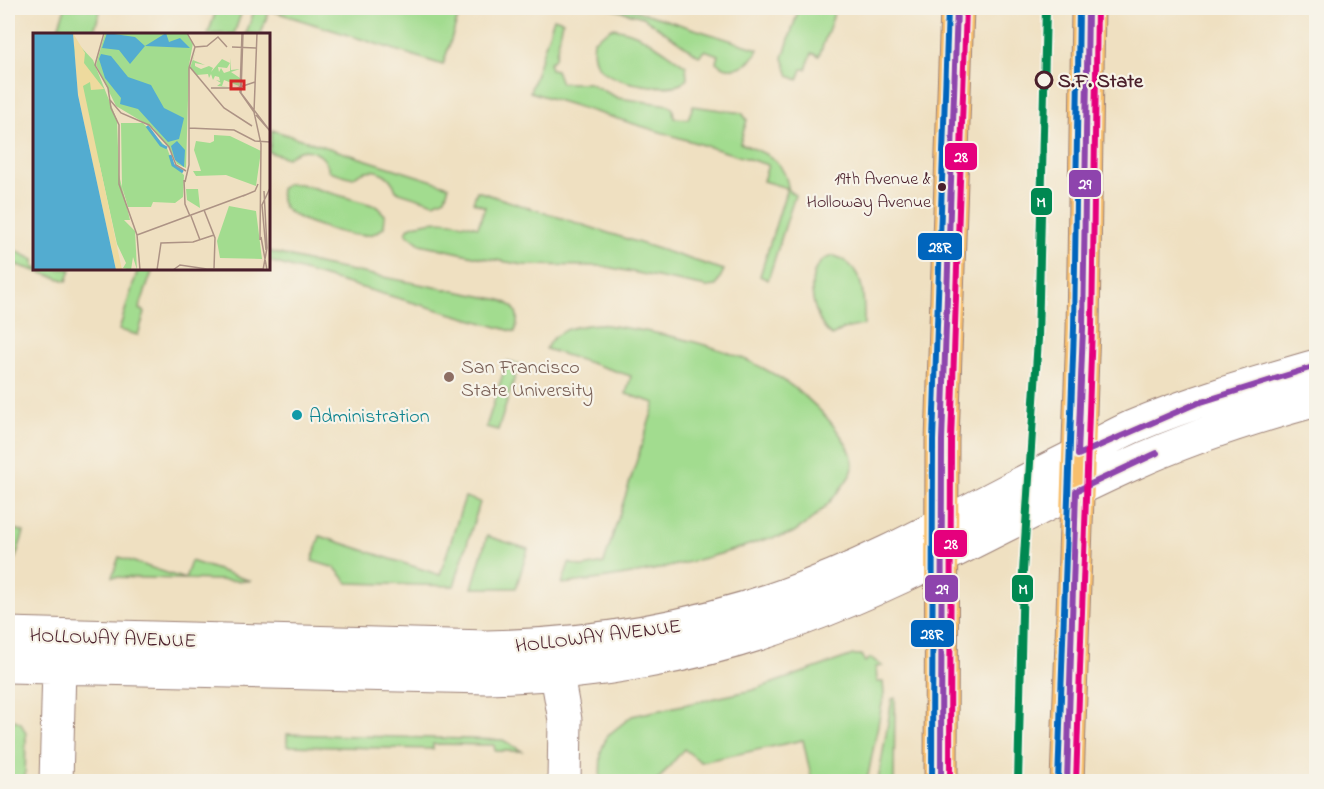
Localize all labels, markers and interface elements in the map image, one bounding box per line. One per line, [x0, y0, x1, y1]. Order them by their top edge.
inset map [33, 33, 270, 270]
place label: S.F. State [1058, 68, 1144, 97]
marker: S.F. State [1035, 71, 1053, 89]
line badge: 28 [944, 142, 978, 171]
text: 28 [953, 146, 968, 170]
place label: 19th Avenue & Holloway Avenue [806, 167, 932, 216]
line badge: 29 [1068, 169, 1102, 198]
text: 29 [1078, 173, 1092, 197]
marker: 19th Avenue & Holloway Avenue [936, 181, 948, 193]
line badge: M [1030, 187, 1053, 216]
text: M [1036, 191, 1046, 215]
line badge: 28R [917, 232, 963, 261]
text: 28R [928, 236, 953, 260]
place label: San Francisco State University [461, 354, 593, 406]
marker: San Francisco State University [442, 370, 456, 384]
place label: Administration [309, 403, 430, 432]
marker: Administration [290, 408, 304, 422]
line badge: 28 [933, 529, 968, 558]
text: 28 [943, 533, 958, 557]
line badge: 29 [924, 574, 959, 603]
line badge: M [1011, 574, 1034, 603]
text: 29 [935, 578, 949, 602]
text: M [1018, 578, 1028, 602]
street label: HOLLOWAY AVENUE [514, 613, 683, 662]
line badge: 28R [910, 619, 955, 648]
street label: HOLLOWAY AVENUE [29, 622, 197, 657]
text: 28R [920, 623, 945, 647]

